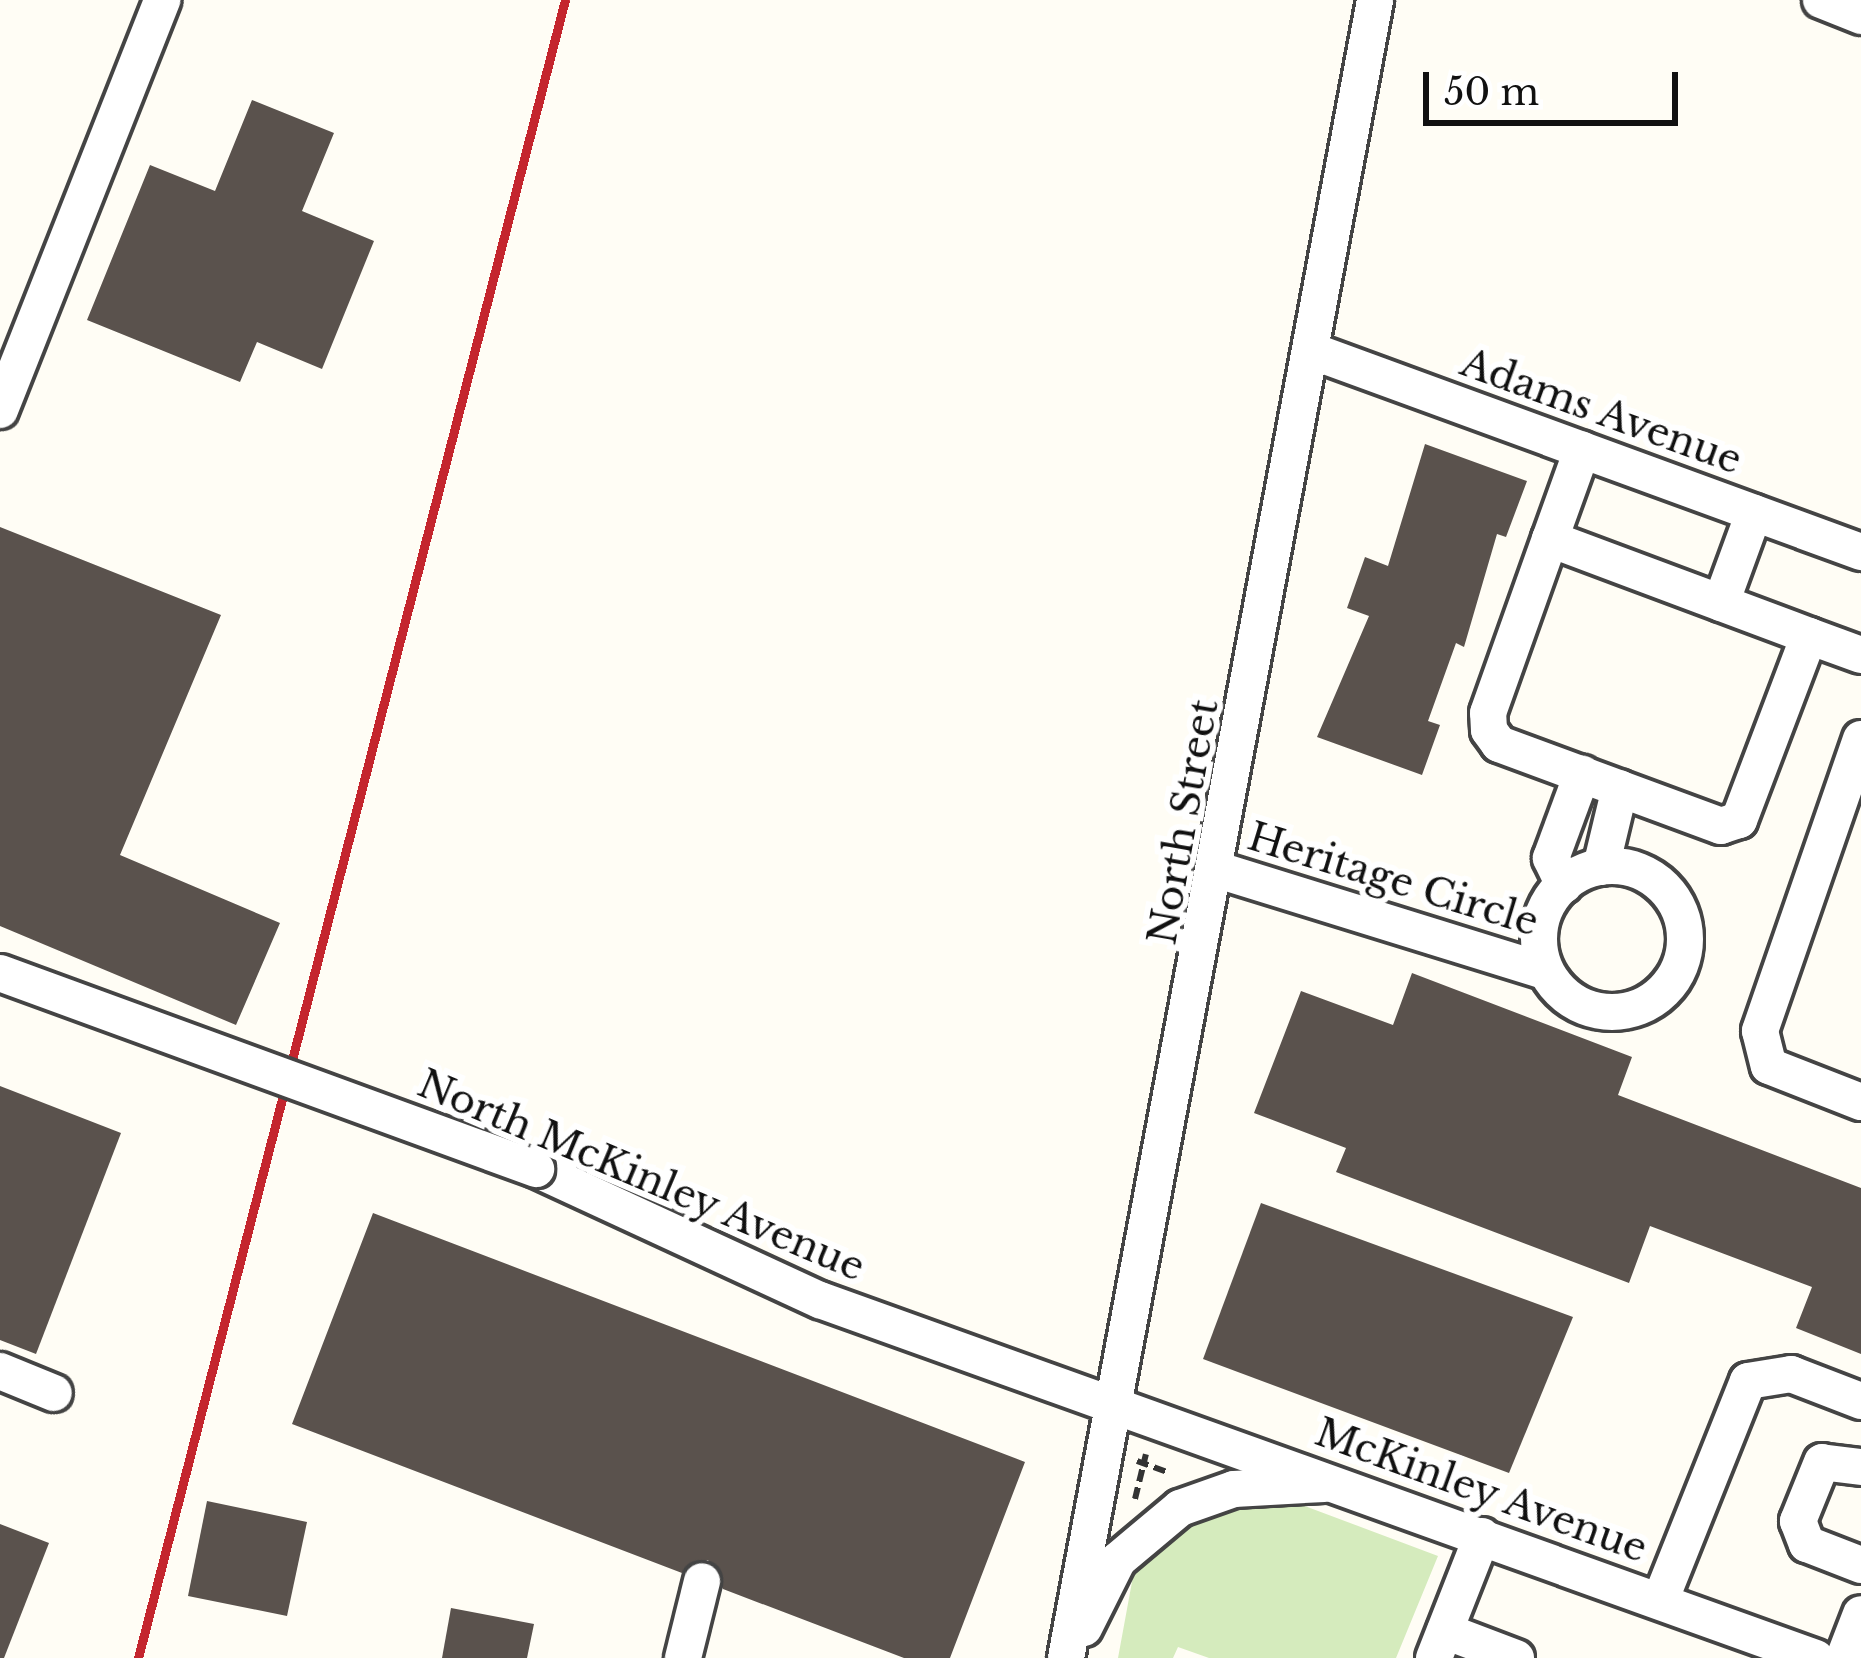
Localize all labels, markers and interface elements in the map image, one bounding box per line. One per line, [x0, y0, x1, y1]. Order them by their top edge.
scale bar [1429, 48, 1684, 122]
text: 50 m [1444, 70, 1539, 115]
street label: Adams Avenue [1454, 339, 1748, 485]
street label: North Street [1139, 696, 1229, 948]
street label: Heritage Circle [1242, 814, 1544, 946]
street label: North McKinley Avenue [410, 1060, 872, 1292]
street label: McKinley Avenue [1308, 1409, 1654, 1573]

